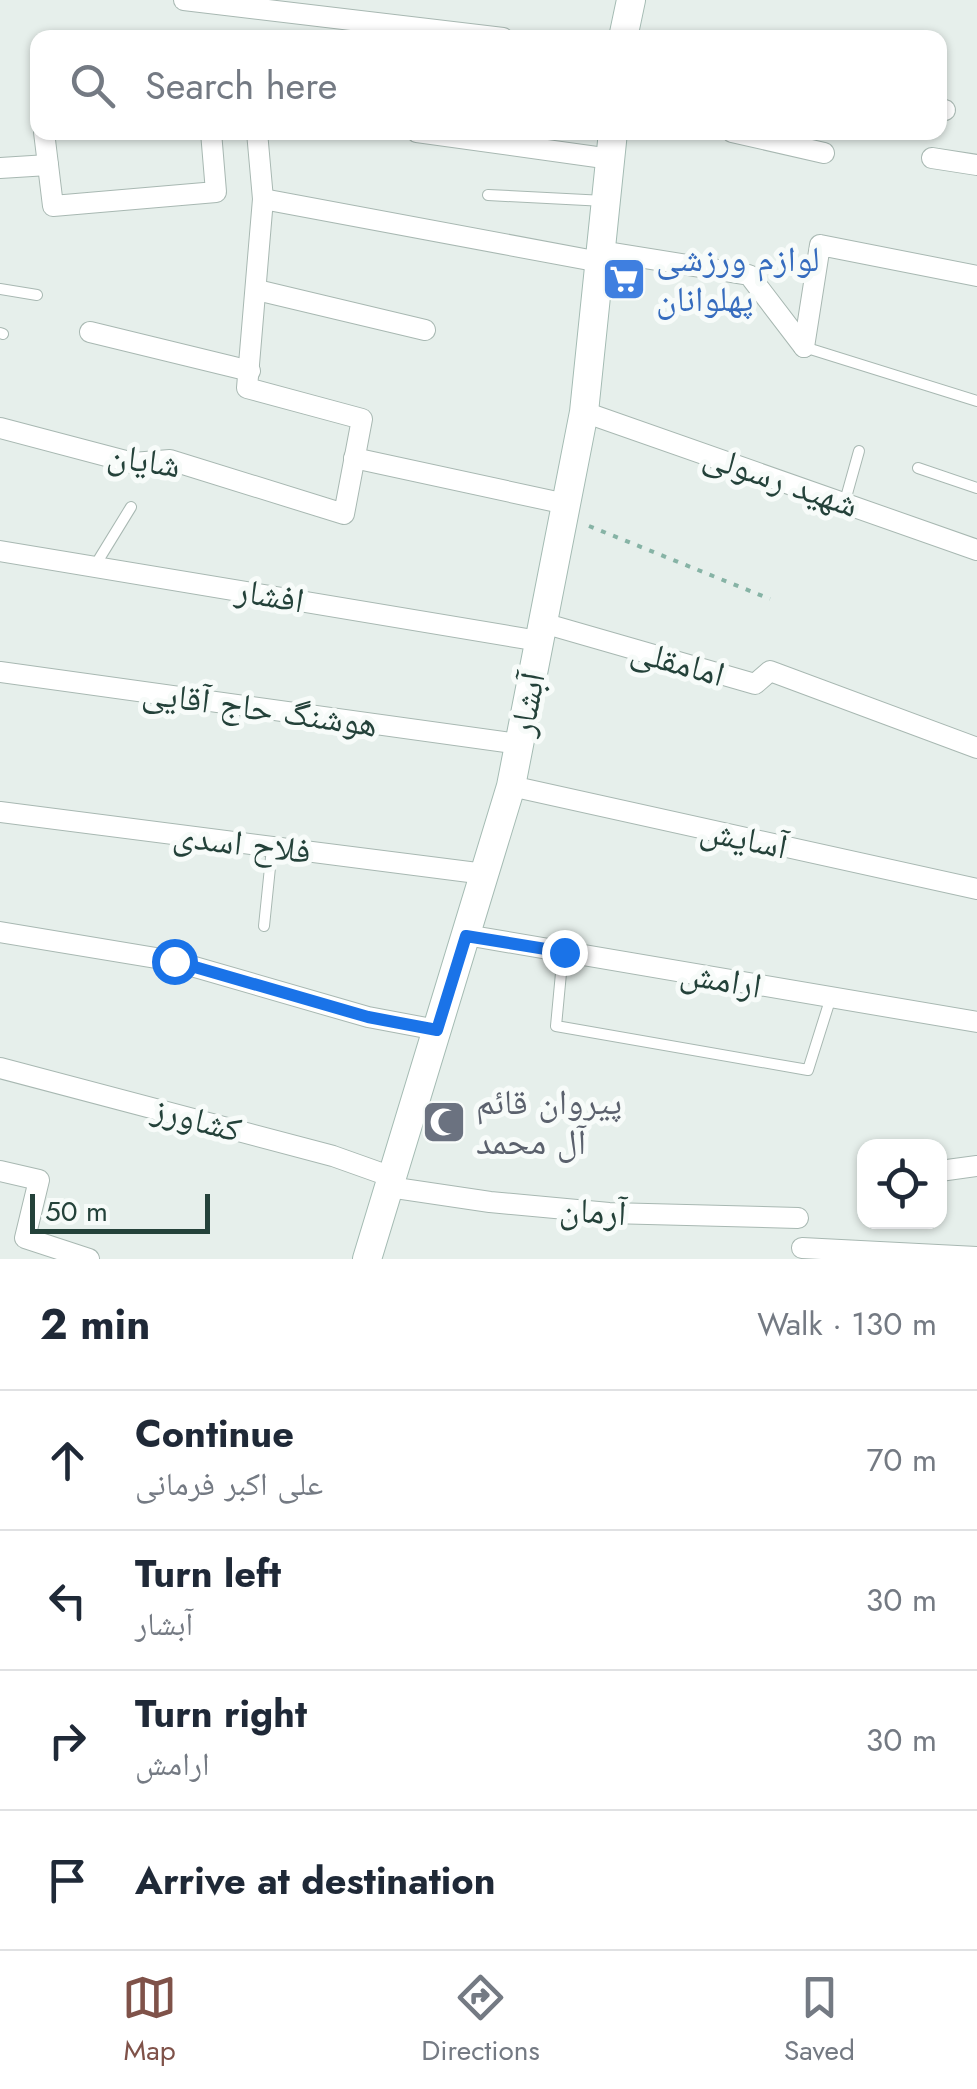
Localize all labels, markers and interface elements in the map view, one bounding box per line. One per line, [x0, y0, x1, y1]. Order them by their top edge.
search box [30, 30, 947, 140]
icon: search [65, 58, 120, 113]
text: Search here [145, 58, 337, 113]
place label: لوازم ورزشی پهلوانان [656, 234, 820, 324]
supermarket icon: لوازم ورزشی پهلوانان [601, 256, 647, 302]
street label: شایان [104, 430, 184, 490]
street label: شهید رسولی [697, 430, 865, 530]
street label: افشار [231, 564, 308, 626]
street label: امامقلی [625, 625, 731, 699]
street label: هوشنگ حاج آقایی [139, 667, 381, 749]
street label: آبشار [496, 667, 558, 741]
street label: آسایش [696, 804, 793, 872]
street label: فلاح اسدی [170, 810, 314, 876]
route end [542, 930, 588, 976]
route start [152, 939, 198, 985]
street label: ارامش [676, 947, 766, 1011]
place label: پیروان قائم آل محمد [476, 1077, 622, 1167]
street label: کشاورز [146, 1083, 247, 1155]
mosque icon: پیروان قائم آل محمد [421, 1099, 467, 1145]
map controls [857, 1139, 947, 1229]
button: locate [857, 1139, 947, 1229]
street label: آرمان [558, 1184, 629, 1238]
scale bar [30, 1189, 210, 1234]
text: 50 m [45, 1191, 108, 1232]
text: 2 min [40, 1294, 150, 1355]
text: Walk · 130 m [757, 1301, 937, 1347]
text: Continue [135, 1406, 294, 1461]
icon: ahead [40, 1433, 95, 1488]
text: 70 m [866, 1437, 937, 1483]
text: علی اکبر فرمانی [135, 1461, 323, 1507]
text: Turn left [135, 1546, 281, 1601]
icon: left [40, 1573, 95, 1628]
text: 30 m [866, 1577, 937, 1623]
text: آبشار [135, 1601, 193, 1647]
text: Turn right [135, 1686, 307, 1741]
icon: right [40, 1713, 95, 1768]
text: 30 m [866, 1717, 937, 1763]
text: ارامش [135, 1741, 210, 1787]
icon: arrive [40, 1853, 95, 1908]
text: Arrive at destination [135, 1853, 496, 1908]
tab: Map [122, 1970, 177, 2071]
tab: Directions [421, 1970, 540, 2071]
tab: Saved [784, 1970, 855, 2071]

